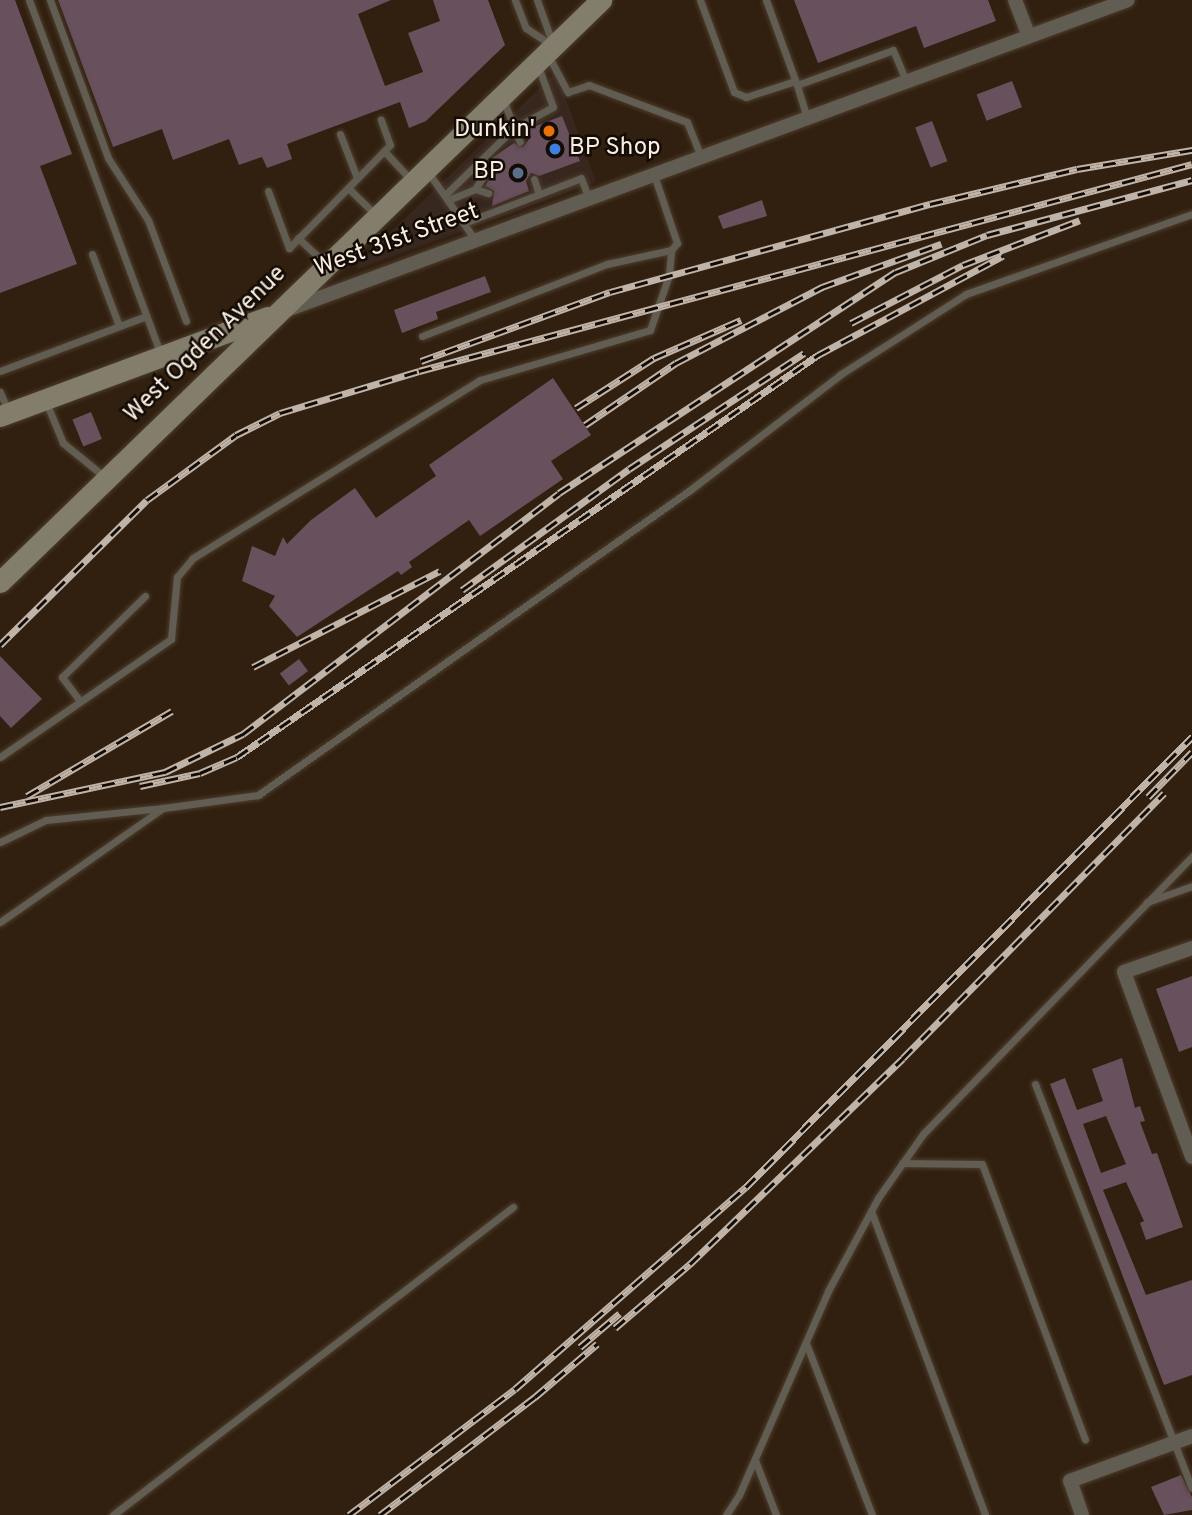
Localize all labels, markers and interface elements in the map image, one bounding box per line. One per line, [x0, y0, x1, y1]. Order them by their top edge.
place label: Dunkin' [454, 117, 535, 145]
marker: Dunkin' [541, 123, 557, 139]
place label: BP Shop [569, 135, 660, 163]
marker: BP Shop [547, 141, 563, 157]
place label: BP [473, 159, 504, 187]
marker: BP [510, 165, 526, 181]
street label: West 31st Street [311, 198, 483, 284]
street label: West Ogden Avenue [119, 260, 293, 430]

